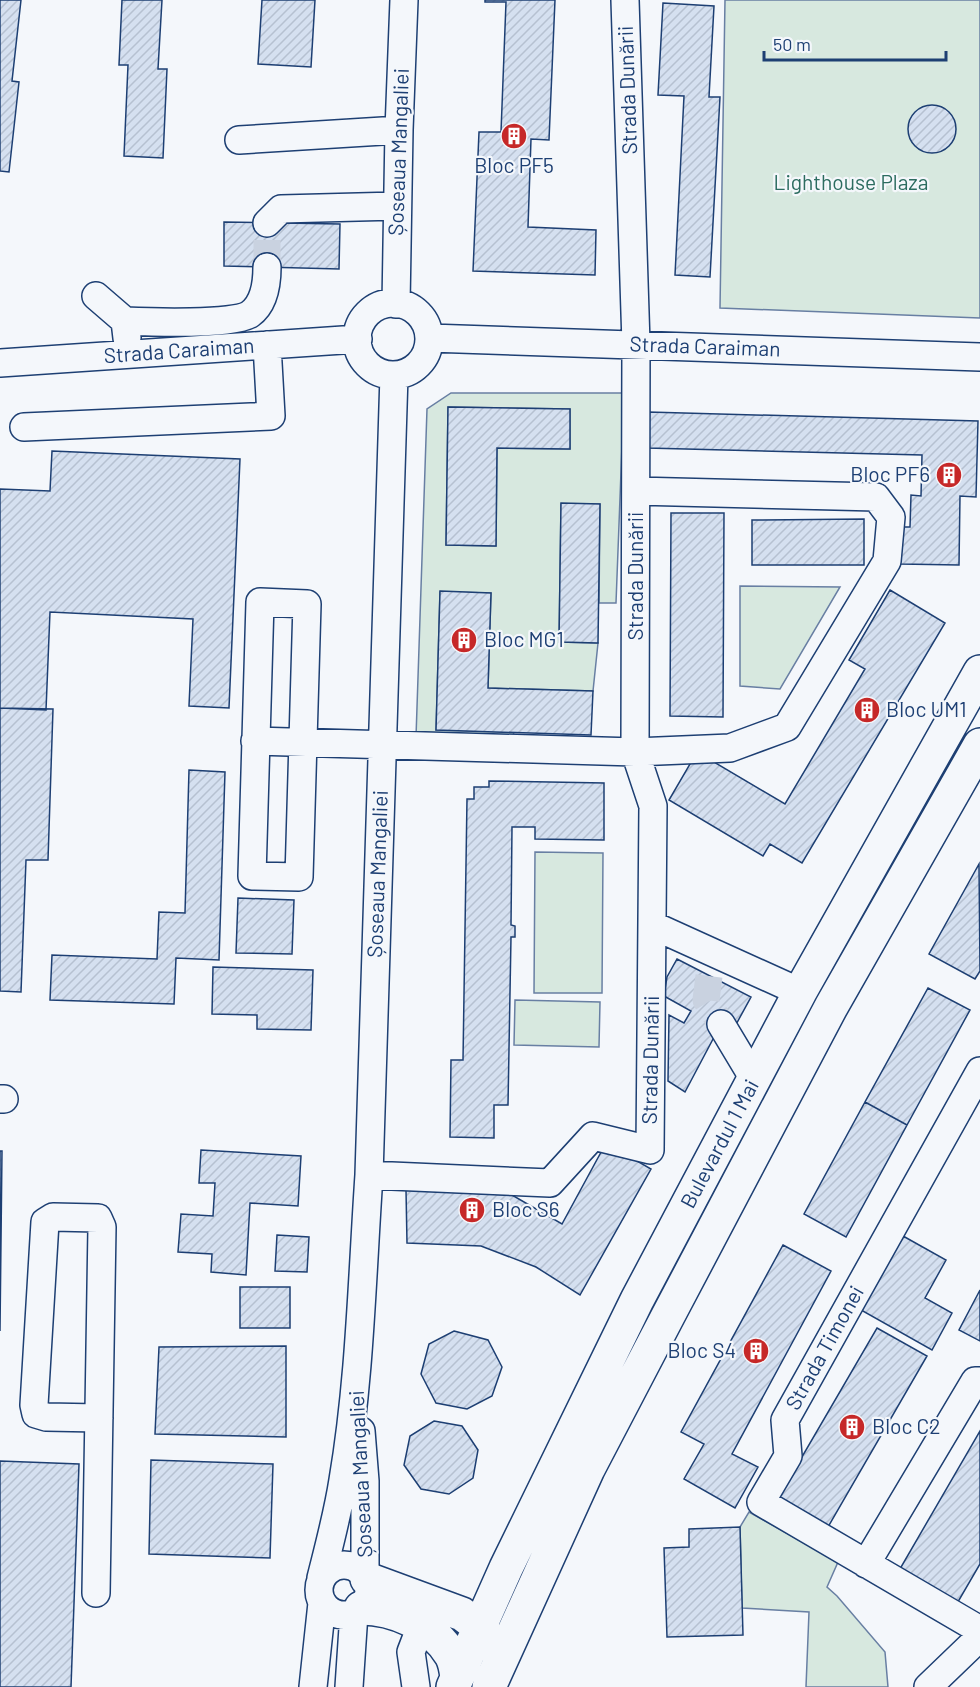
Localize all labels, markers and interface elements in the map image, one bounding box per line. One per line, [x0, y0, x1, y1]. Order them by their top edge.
scale bar [764, 24, 946, 62]
street label: Strada Dunării [612, 25, 641, 155]
text: 50 m [773, 33, 811, 55]
street label: Șoseaua Mangaliei [382, 68, 413, 236]
building icon: Bloc PF5 [499, 121, 529, 151]
place label: Bloc PF5 [474, 152, 554, 177]
park label: Lighthouse Plaza [774, 169, 928, 194]
street label: Strada Caraiman [629, 330, 781, 361]
street label: Strada Caraiman [103, 332, 255, 367]
building icon: Bloc PF6 [934, 460, 964, 490]
place label: Bloc PF6 [850, 461, 930, 486]
street label: Strada Dunării [622, 512, 647, 640]
building icon: Bloc MG1 [449, 625, 479, 655]
place label: Bloc MG1 [484, 626, 564, 651]
building icon: Bloc UM1 [852, 695, 882, 725]
place label: Bloc UM1 [886, 696, 967, 721]
street label: Șoseaua Mangaliei [361, 790, 392, 958]
street label: Strada Dunării [636, 995, 663, 1125]
street label: Bulevardul 1 Mai [674, 1075, 763, 1212]
building icon: Bloc S6 [457, 1195, 487, 1225]
place label: Bloc S6 [492, 1196, 560, 1221]
street label: Strada Timonei [779, 1281, 868, 1414]
building icon: Bloc S4 [741, 1336, 771, 1366]
place label: Bloc S4 [668, 1337, 736, 1362]
street label: Șoseaua Mangaliei [343, 1390, 376, 1558]
building icon: Bloc C2 [837, 1412, 867, 1442]
place label: Bloc C2 [872, 1413, 941, 1438]

